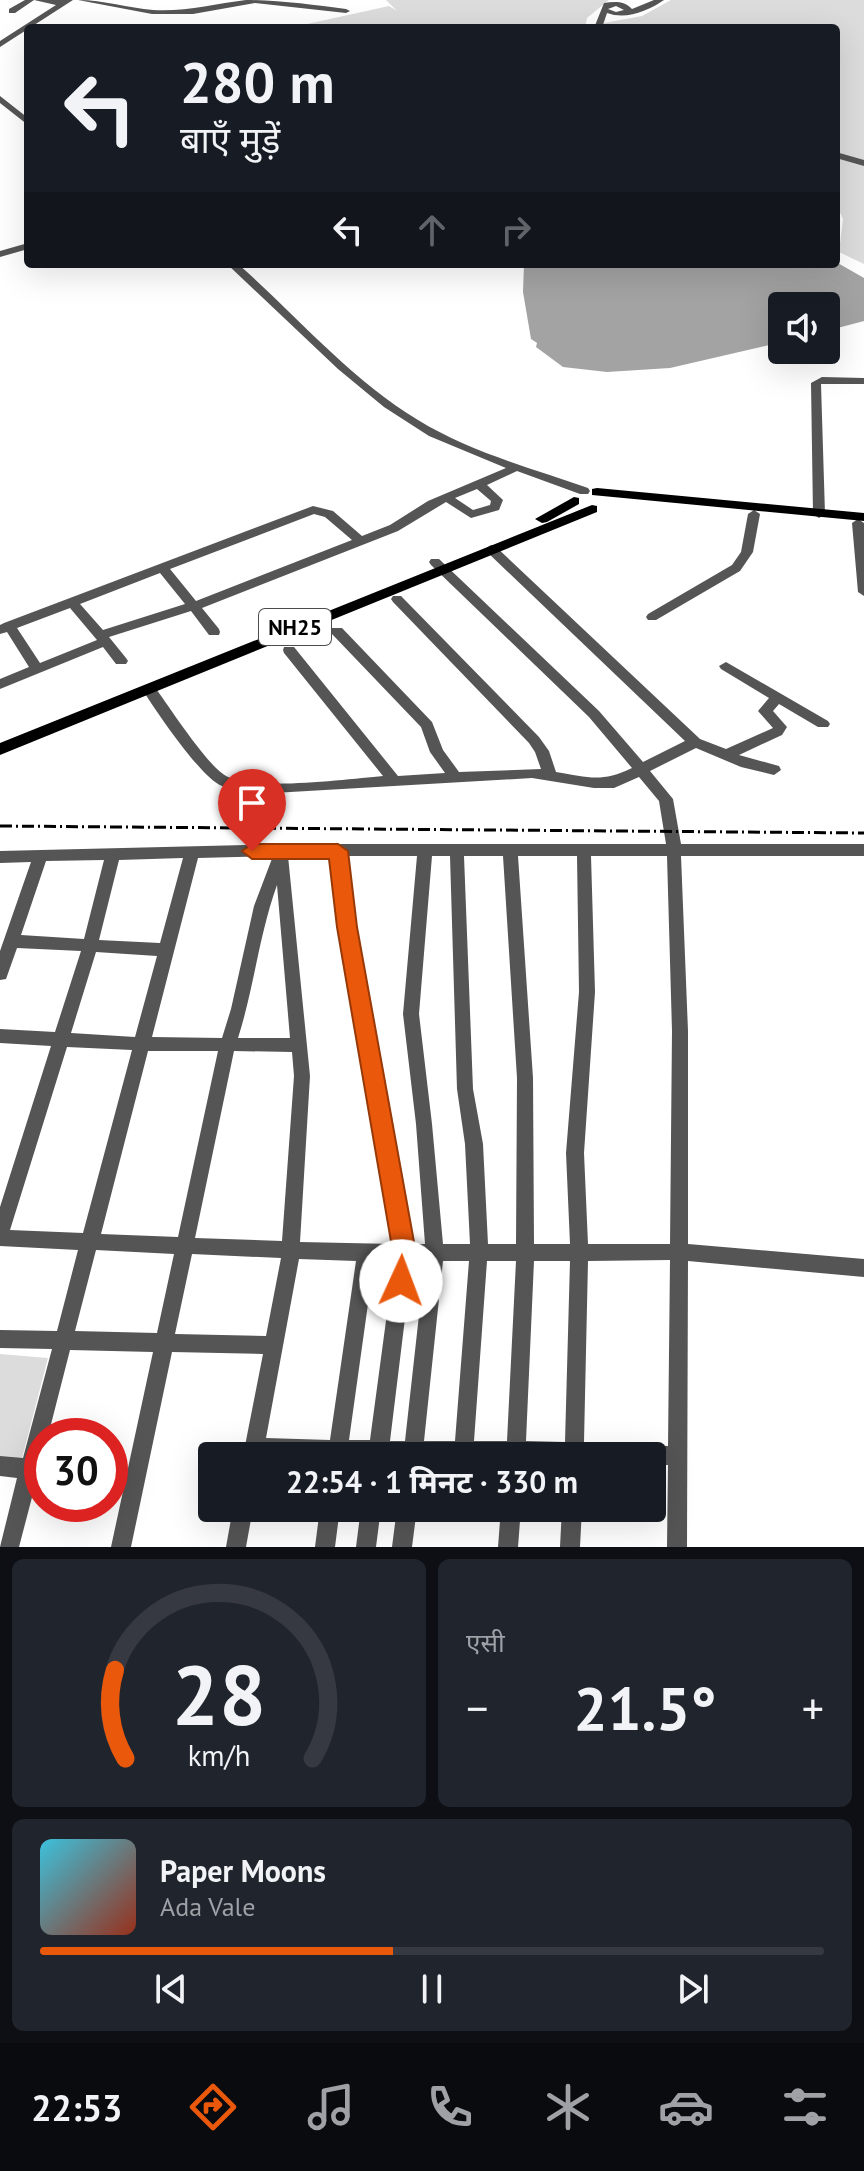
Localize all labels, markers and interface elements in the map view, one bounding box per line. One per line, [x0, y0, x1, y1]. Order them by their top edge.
text: 280 m [180, 46, 335, 118]
icon: left [48, 56, 152, 160]
text: बाएँ मुड़ें [180, 116, 280, 163]
icon: left [326, 208, 370, 252]
icon: ahead [410, 208, 454, 252]
icon: right [494, 208, 538, 252]
map controls [768, 292, 840, 364]
button: sound [768, 292, 840, 364]
road number: NH25 [259, 609, 331, 645]
pin [218, 769, 286, 851]
icon: arrive [230, 781, 274, 825]
position arrow [359, 1239, 443, 1323]
speed limit sign: 30 [24, 1418, 128, 1522]
text: 22:54 · 1 मिनट · 330 m [286, 1462, 578, 1501]
text: एसी [466, 1626, 505, 1659]
text: 28 [172, 1640, 266, 1748]
text: 21.5° [573, 1669, 717, 1747]
text: − [466, 1679, 488, 1736]
text: + [802, 1679, 824, 1736]
text: km/h [188, 1737, 250, 1774]
text: Paper Moons [160, 1851, 326, 1890]
text: Ada Vale [160, 1890, 255, 1923]
icon: previous [149, 1967, 193, 2011]
icon: pause [410, 1967, 454, 2011]
icon: next [671, 1967, 715, 2011]
icon: directions [185, 2079, 241, 2135]
icon: music [303, 2079, 359, 2135]
icon: phone [422, 2079, 478, 2135]
icon: climate [540, 2079, 596, 2135]
icon: car [658, 2079, 714, 2135]
icon: filters [777, 2079, 833, 2135]
text: 22:53 [31, 2084, 123, 2131]

